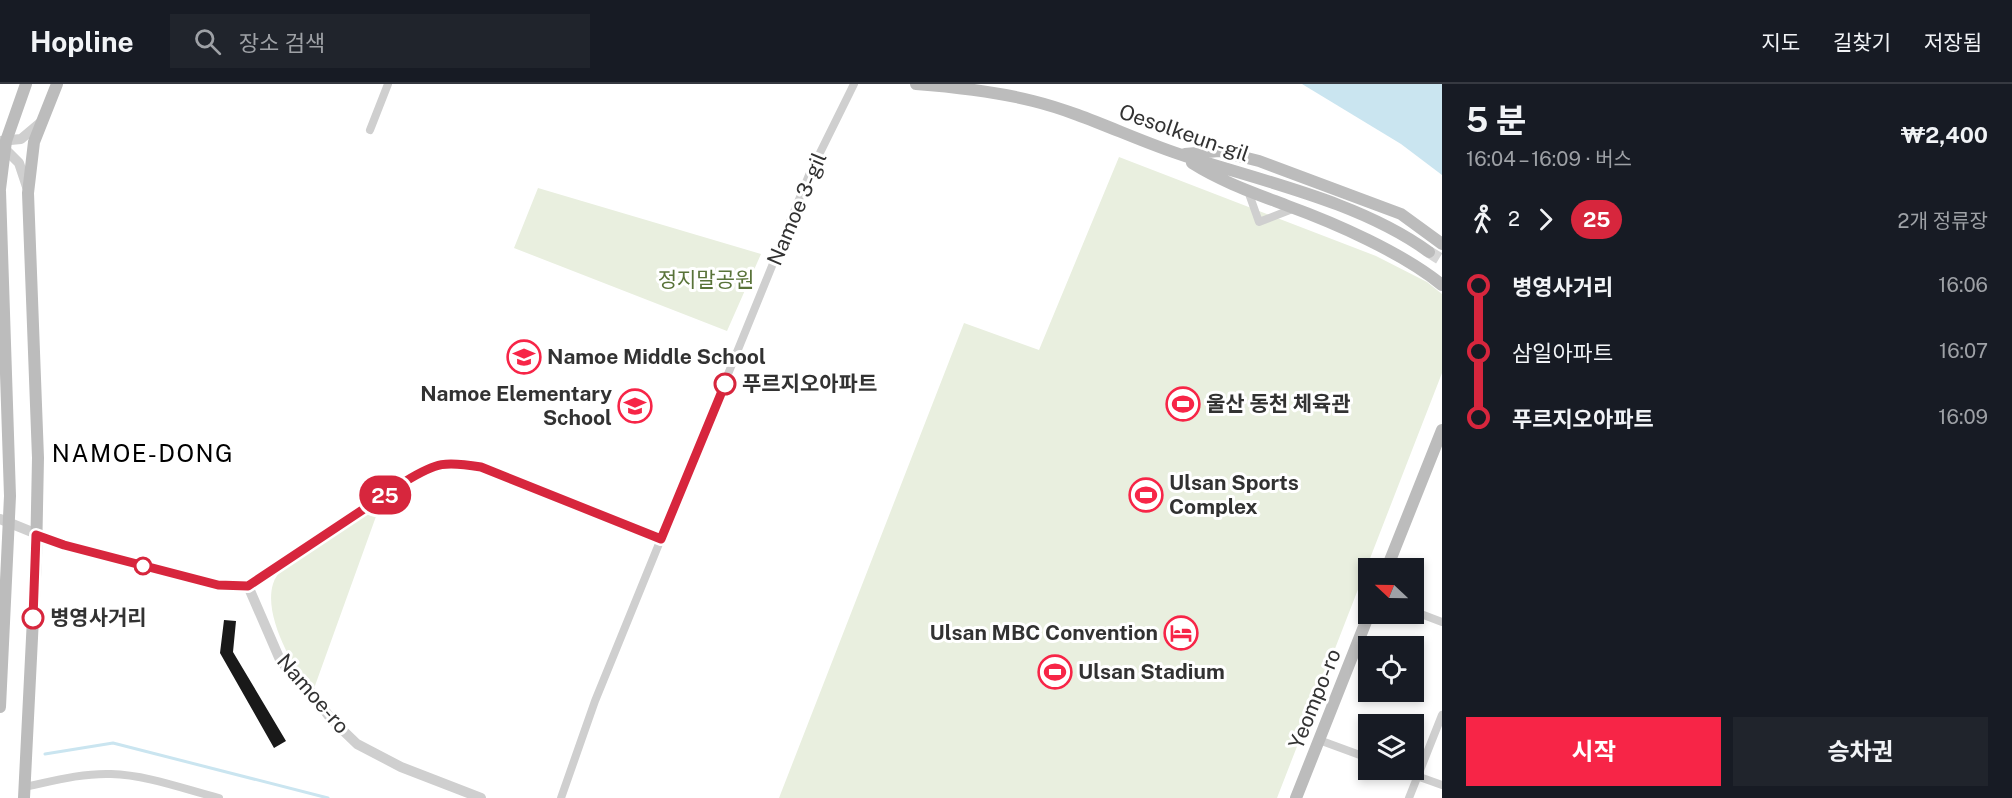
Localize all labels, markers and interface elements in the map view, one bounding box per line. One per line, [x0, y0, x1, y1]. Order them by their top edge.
search box [170, 14, 590, 68]
text: Hopline [30, 25, 134, 58]
icon: search [191, 25, 224, 58]
text: 장소 검색 [239, 30, 325, 56]
text: 지도 [1761, 30, 1800, 55]
text: 길찾기 [1833, 30, 1891, 55]
text: 저장됨 [1924, 30, 1982, 55]
street label: Oesolkeun-gil [1116, 99, 1253, 167]
text: 5 분 [1466, 101, 1526, 139]
text: ₩2,400 [1901, 122, 1988, 148]
text: 16:04 – 16:09 · 버스 [1466, 147, 1632, 171]
street label: Namoe 3-gil [762, 149, 832, 269]
icon: walk [1466, 203, 1499, 236]
icon: forward [1529, 203, 1562, 236]
text: 2 [1508, 207, 1520, 231]
text: 25 [1583, 207, 1610, 232]
text: 2개 정류장 [1898, 209, 1988, 233]
park label: 정지말공원 [658, 267, 754, 292]
text: 16:06 [1938, 273, 1988, 297]
text: 병영사거리 [1512, 274, 1613, 300]
school or university icon: Namoe Middle School [506, 339, 542, 375]
text: 16:07 [1939, 339, 1988, 363]
text: 삼일아파트 [1512, 340, 1613, 366]
place label: Namoe Middle School [547, 344, 766, 369]
place label: 푸르지오아파트 [742, 371, 877, 396]
marker: 푸르지오아파트 [714, 373, 736, 395]
place label: Namoe Elementary School [420, 381, 612, 430]
sports icon: 울산 동천 체육관 [1165, 386, 1201, 422]
school or university icon: Namoe Elementary School [617, 388, 653, 424]
place label: 울산 동천 체육관 [1206, 391, 1351, 416]
text: 16:09 [1938, 405, 1988, 429]
text: 푸르지오아파트 [1512, 406, 1654, 432]
district label: NAMOE-DONG [52, 439, 234, 467]
place label: Ulsan Sports Complex [1169, 470, 1299, 519]
line badge: 25 [358, 476, 412, 514]
sports icon: Ulsan Sports Complex [1128, 477, 1164, 513]
text: 25 [371, 483, 399, 508]
unlabelled marker [134, 557, 152, 575]
north arrow [1358, 558, 1424, 624]
map controls [1358, 558, 1424, 780]
place label: 병영사거리 [50, 605, 147, 630]
marker: 병영사거리 [22, 607, 44, 629]
hotel icon: Ulsan MBC Convention [1163, 615, 1199, 651]
place label: Ulsan MBC Convention [929, 620, 1158, 645]
button: locate [1358, 636, 1424, 702]
street label: Yeompo-ro [1283, 645, 1346, 753]
street label: Namoe-ro [272, 649, 355, 739]
sports icon: Ulsan Stadium [1037, 654, 1073, 690]
place label: Ulsan Stadium [1078, 659, 1225, 684]
button: layers [1358, 714, 1424, 780]
button: 시작 [1466, 717, 1721, 786]
button: 승차권 [1733, 717, 1988, 786]

